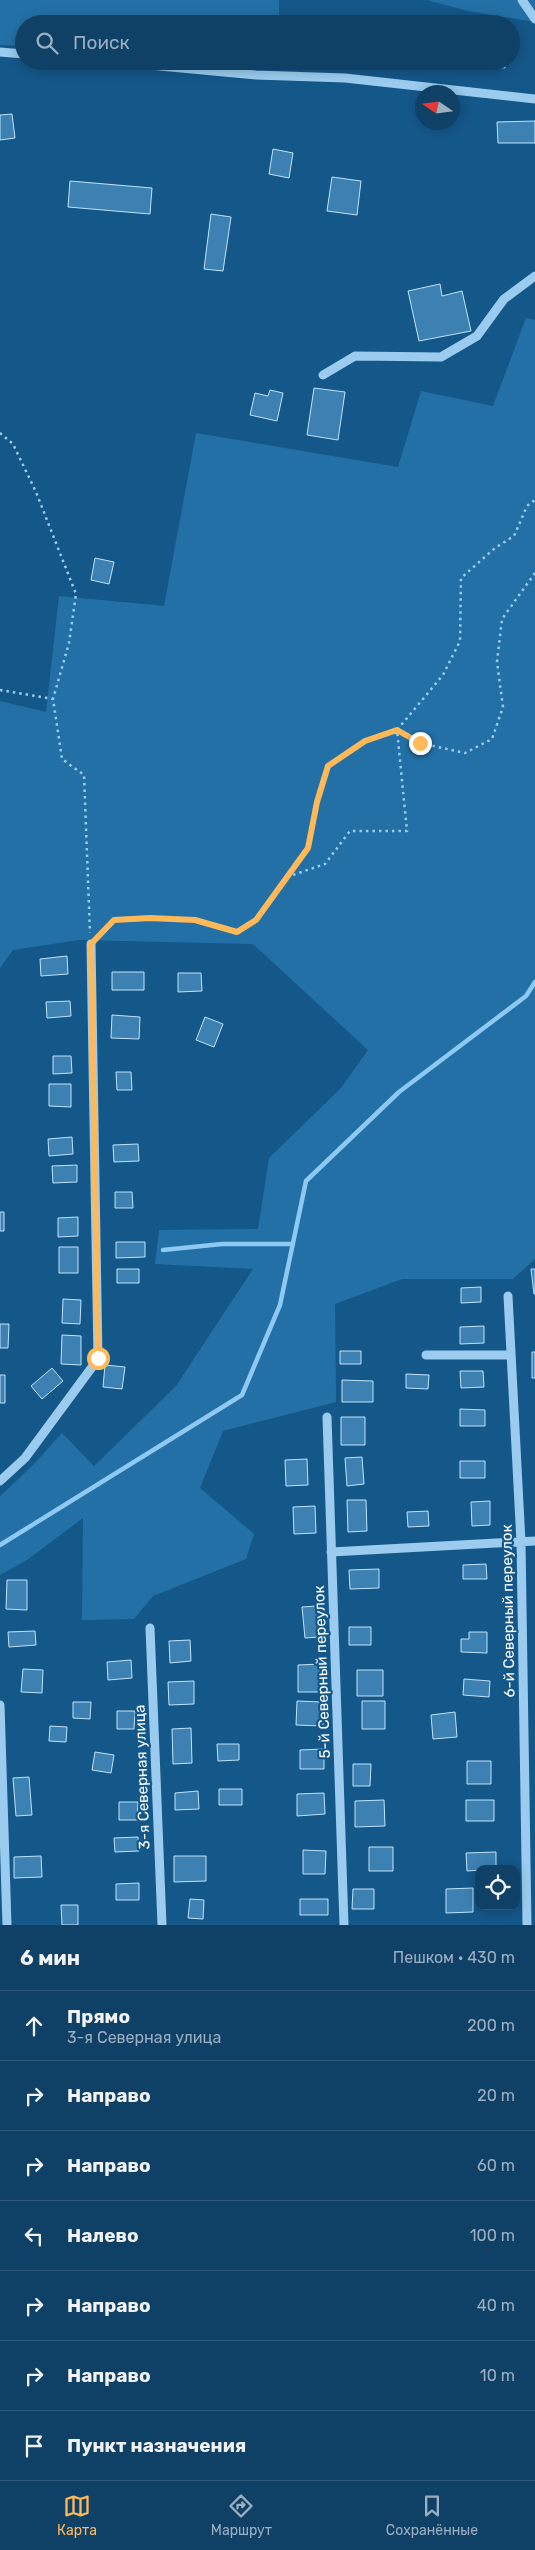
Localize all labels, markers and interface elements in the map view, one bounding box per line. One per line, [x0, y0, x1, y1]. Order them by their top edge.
search box [15, 15, 520, 70]
icon: search [33, 29, 61, 57]
text: Поиск [73, 31, 130, 54]
north arrow [415, 85, 460, 130]
route end [409, 732, 432, 755]
route start [87, 1347, 110, 1370]
street label: 6-й Северный переулок [497, 1524, 519, 1698]
street label: 5-й Северный переулок [310, 1585, 334, 1759]
street label: 3-я Северная улица [130, 1704, 154, 1850]
map controls [475, 1865, 520, 1910]
button: locate [475, 1865, 520, 1910]
text: 6 мин [20, 1945, 80, 1970]
text: Пешком · 430 m [393, 1948, 515, 1967]
text: Прямо [67, 2005, 130, 2028]
icon: ahead [20, 2012, 48, 2040]
text: 200 m [467, 2016, 515, 2035]
text: 3-я Северная улица [67, 2028, 221, 2047]
icon: right [20, 2082, 48, 2110]
text: Направо [67, 2084, 151, 2107]
text: 20 m [477, 2086, 515, 2105]
icon: right [20, 2152, 48, 2180]
text: Направо [67, 2154, 151, 2177]
text: 60 m [477, 2156, 515, 2175]
icon: left [20, 2222, 48, 2250]
text: Налево [67, 2224, 139, 2247]
text: 100 m [470, 2226, 515, 2245]
icon: right [20, 2292, 48, 2320]
text: Направо [67, 2294, 151, 2317]
text: 40 m [477, 2296, 515, 2315]
icon: right [20, 2362, 48, 2390]
text: Направо [67, 2364, 151, 2387]
text: 10 m [480, 2366, 515, 2385]
icon: arrive [20, 2432, 48, 2460]
text: Пункт назначения [67, 2434, 246, 2457]
tab: Карта [57, 2492, 97, 2539]
tab: Маршрут [211, 2492, 272, 2539]
tab: Сохранённые [386, 2492, 478, 2539]

